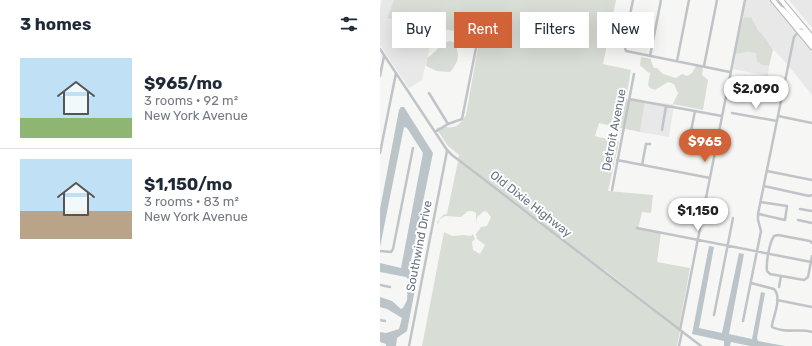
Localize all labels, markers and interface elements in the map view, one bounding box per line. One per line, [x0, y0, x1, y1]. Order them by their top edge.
chip: Buy [392, 12, 446, 48]
chip: Rent [454, 12, 512, 48]
chip: Filters [520, 12, 589, 48]
chip: New [597, 12, 654, 48]
icon: filters [338, 13, 360, 35]
text: 3 homes [20, 14, 91, 34]
text: $965/mo [144, 73, 222, 93]
icon: home [52, 74, 100, 122]
pin: $2,090 [723, 76, 789, 110]
text: $2,090 [733, 81, 779, 96]
street label: Detroit Avenue [599, 88, 629, 172]
text: 3 rooms · 92 m² [144, 93, 238, 108]
text: New York Avenue [144, 108, 248, 123]
pin: $965 [681, 129, 729, 163]
text: $965 [688, 134, 722, 149]
street label: Old Dixie Highway [487, 168, 575, 240]
text: $1,150/mo [144, 174, 232, 194]
icon: home [52, 175, 100, 223]
text: 3 rooms · 83 m² [144, 194, 239, 209]
pin: $1,150 [665, 198, 731, 232]
street label: Southwind Drive [403, 199, 435, 293]
text: $1,150 [677, 203, 719, 218]
text: New York Avenue [144, 209, 248, 224]

